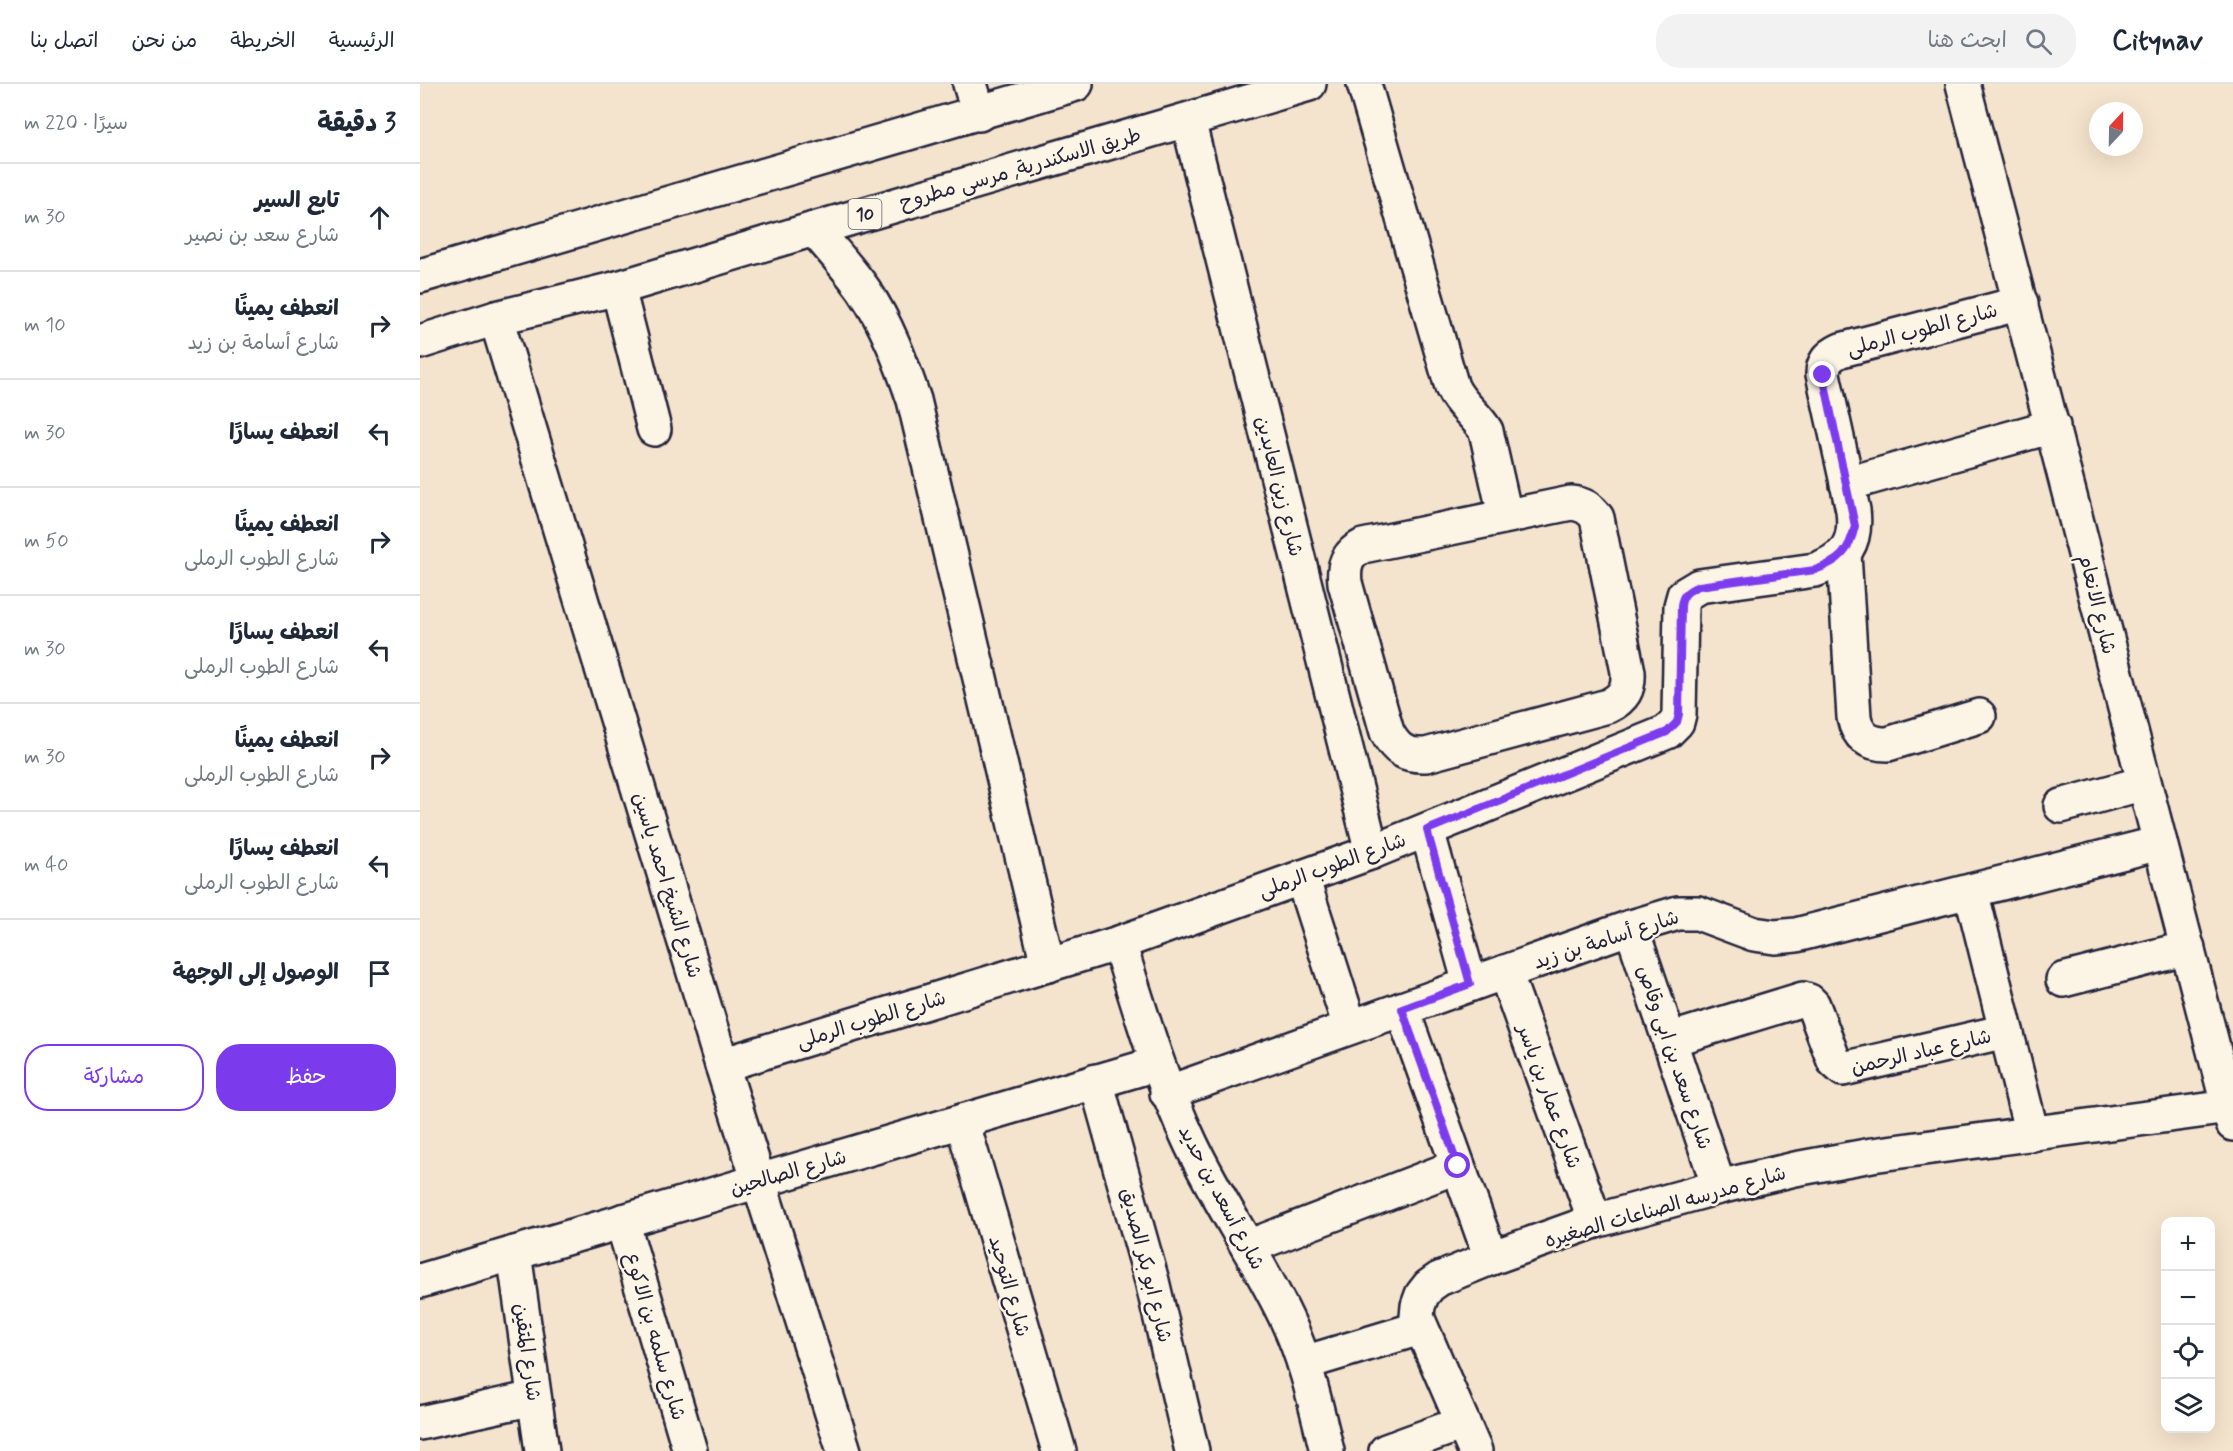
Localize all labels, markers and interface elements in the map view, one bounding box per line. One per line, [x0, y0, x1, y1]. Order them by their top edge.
search box [1656, 14, 2076, 68]
text: Citynav [2112, 23, 2203, 60]
icon: search [2022, 25, 2055, 58]
text: اتصل بنا [30, 27, 98, 55]
text: من نحن [131, 27, 197, 55]
text: الخريطة [230, 27, 296, 55]
text: الرئيسية [329, 27, 395, 55]
text: ابحث هنا [1927, 27, 2007, 55]
north arrow [2089, 102, 2143, 156]
text: 3 دقيقة [317, 107, 396, 141]
text: سيرًا · 220 m [24, 110, 128, 137]
street label: طريق الاسكندرية, مرسى مطروح [896, 122, 1145, 217]
text: تابع السير [255, 187, 339, 215]
road number: 10 [848, 199, 882, 229]
icon: ahead [363, 201, 396, 234]
text: 30 m [24, 204, 66, 231]
text: شارع سعد بن نصير [186, 222, 339, 249]
text: انعطف يمينًا [235, 295, 339, 323]
street label: شارع الطوب الرملى [1844, 297, 2001, 364]
icon: right [363, 309, 396, 342]
text: 10 m [24, 312, 66, 339]
text: شارع أسامة بن زيد [187, 330, 339, 357]
route end [1809, 361, 1835, 387]
street label: شارع زين العابدين [1248, 413, 1309, 559]
icon: left [363, 417, 396, 450]
text: انعطف يسارًا [229, 419, 339, 447]
text: 30 m [24, 420, 66, 447]
text: انعطف يمينًا [235, 511, 339, 539]
icon: right [363, 525, 396, 558]
text: 50 m [24, 528, 69, 555]
text: شارع الطوب الرملى [184, 546, 339, 573]
street label: شارع الانعام [2070, 552, 2122, 657]
text: انعطف يسارًا [229, 619, 339, 647]
icon: left [363, 633, 396, 666]
text: 30 m [24, 636, 66, 663]
text: شارع الطوب الرملى [184, 654, 339, 681]
text: انعطف يمينًا [235, 727, 339, 755]
icon: right [363, 741, 396, 774]
text: 30 m [24, 744, 66, 771]
text: شارع الطوب الرملى [184, 762, 339, 789]
street label: شارع الشيخ احمد ياسين [625, 789, 708, 982]
street label: شارع الطوب الرملى [1255, 827, 1410, 906]
text: انعطف يسارًا [229, 835, 339, 863]
icon: left [363, 849, 396, 882]
text: 40 m [24, 852, 68, 879]
text: شارع الطوب الرملى [184, 870, 339, 897]
street label: شارع أسامة بن زيد [1530, 904, 1683, 977]
icon: arrive [363, 957, 396, 990]
text: الوصول إلى الوجهة [172, 959, 339, 987]
street label: شارع سعد بن ابى وقاص [1629, 962, 1718, 1153]
street label: شارع الطوب الرملى [793, 985, 949, 1056]
street label: شارع عمار بن ياسر [1509, 1019, 1587, 1172]
street label: شارع عباد الرحمن [1849, 1023, 1994, 1082]
button: مشاركة [24, 1044, 204, 1111]
button: حفظ [216, 1044, 396, 1111]
street label: شارع أسعد بن حديد [1171, 1121, 1270, 1275]
street label: شارع الصالحين [727, 1144, 850, 1203]
route start [1444, 1152, 1470, 1178]
street label: شارع مدرسه الصناعات الصغيره [1542, 1160, 1789, 1255]
street label: شارع ابو بكر الصديق [1113, 1185, 1178, 1346]
map controls [2161, 1217, 2215, 1433]
button: + [2161, 1217, 2215, 1271]
street label: شارع التوحيد [981, 1233, 1036, 1340]
street label: شارع سلمه بن الاكوع [618, 1249, 691, 1424]
button: − [2161, 1271, 2215, 1325]
street label: شارع المتقين [506, 1301, 547, 1403]
button: locate [2161, 1325, 2215, 1379]
button: layers [2161, 1379, 2215, 1433]

